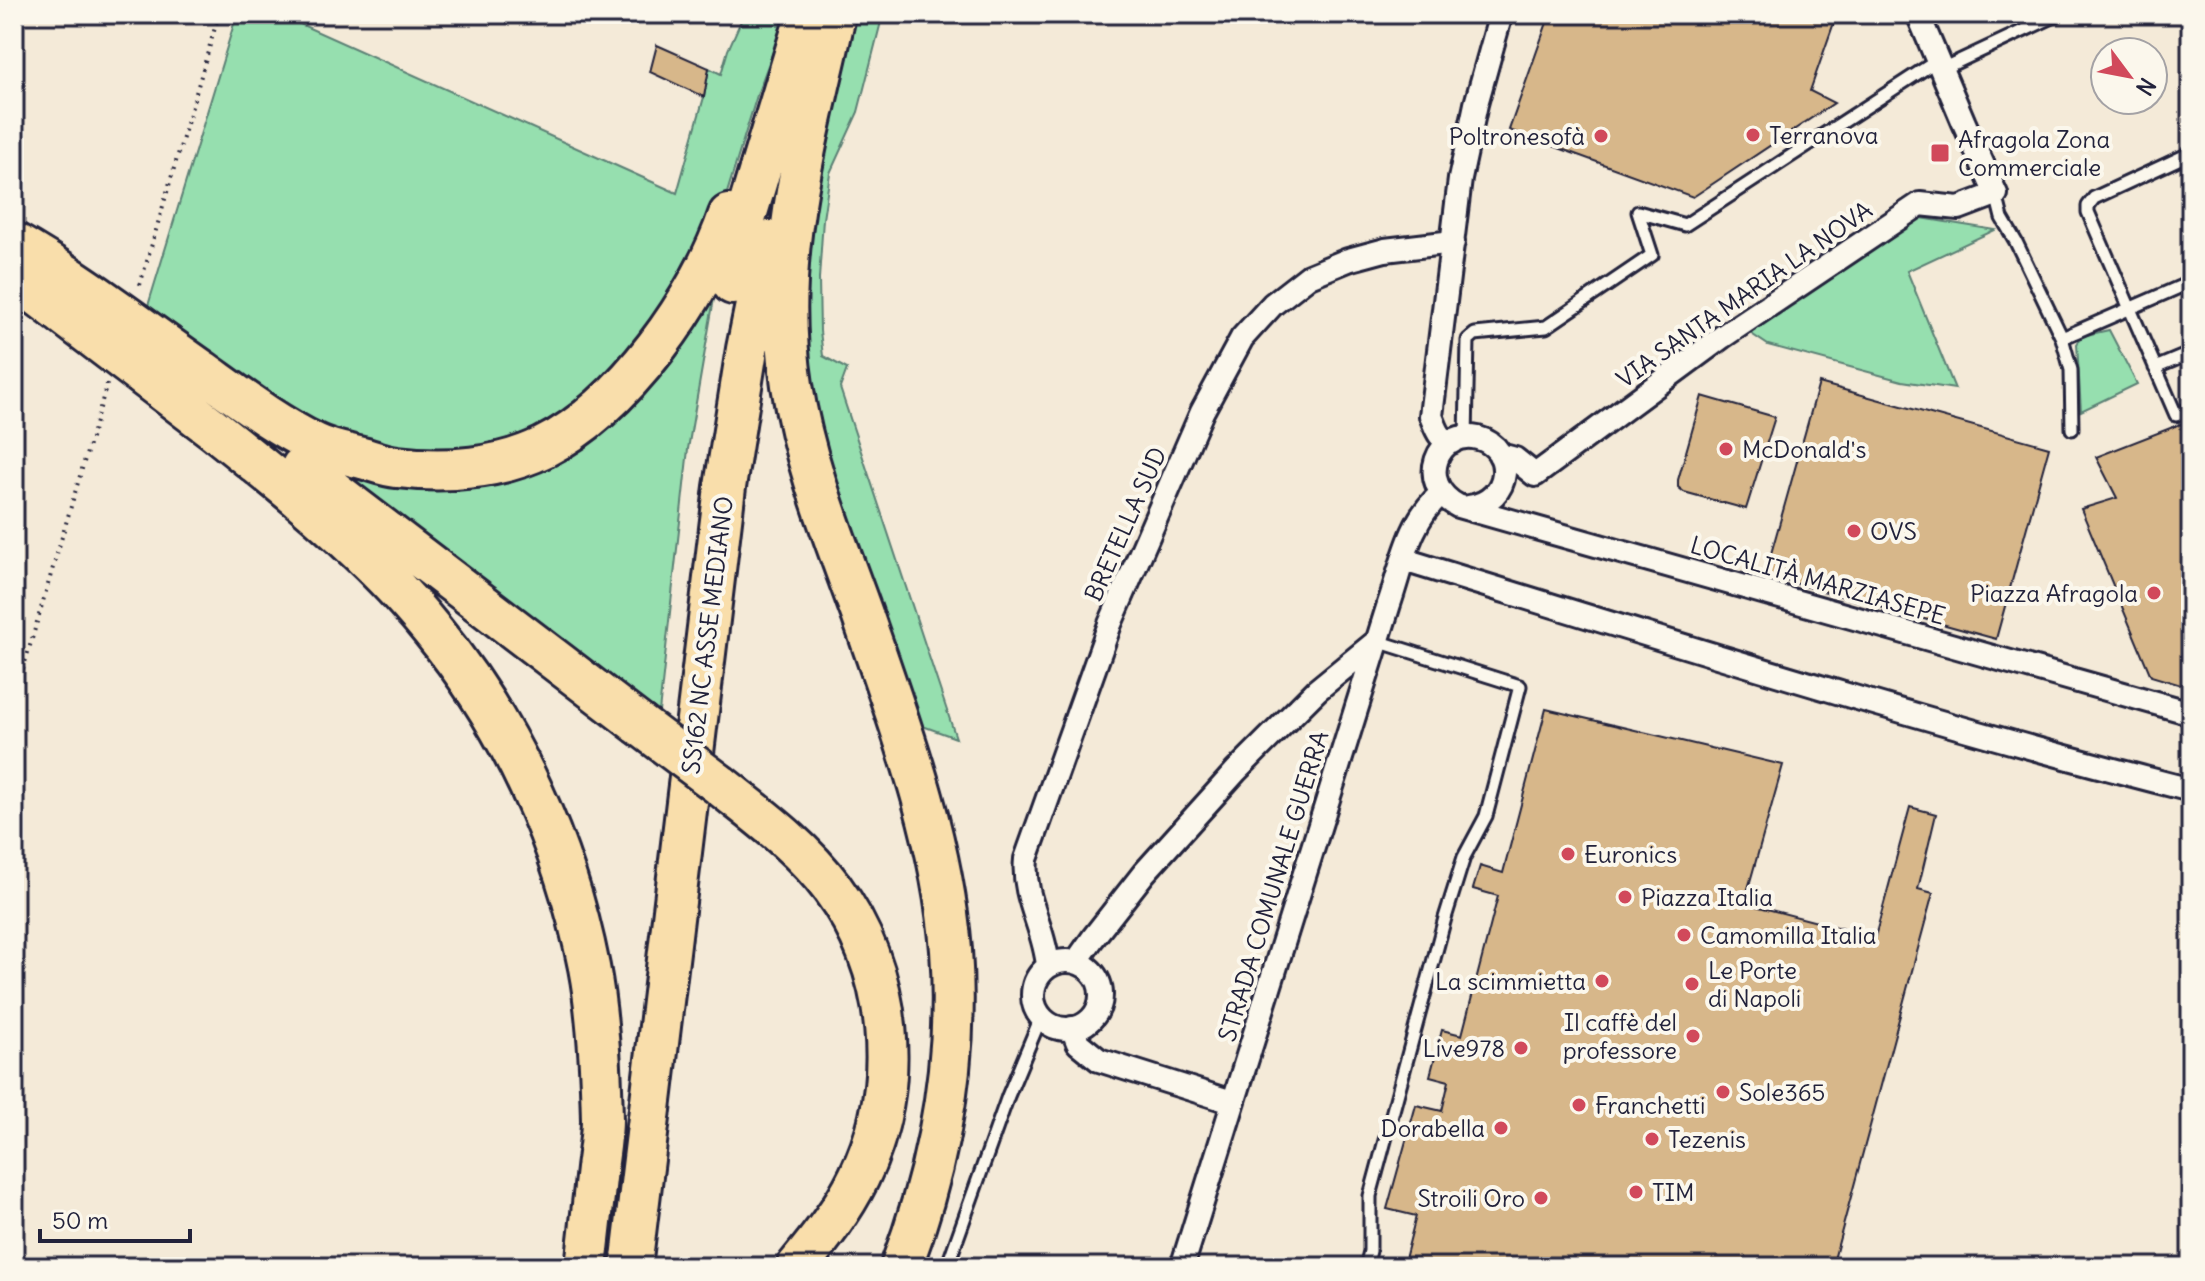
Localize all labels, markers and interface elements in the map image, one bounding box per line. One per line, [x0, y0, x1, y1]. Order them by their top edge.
north arrow [2089, 36, 2169, 116]
text: N [2130, 73, 2162, 100]
place label: Terranova [1769, 120, 1878, 150]
place label: Poltronesofà [1449, 121, 1585, 151]
place label: Afragola Zona Commerciale [1958, 124, 2110, 182]
marker: Terranova [1744, 126, 1762, 144]
marker: Poltronesofà [1592, 127, 1610, 145]
marker: Afragola Zona Commerciale [1929, 142, 1951, 164]
street label: VIA SANTA MARIA LA NOVA [1610, 194, 1878, 394]
place label: McDonald's [1742, 434, 1866, 464]
marker: McDonald's [1717, 440, 1735, 458]
street label: BRETELLA SUD [1078, 442, 1172, 606]
street label: SS162 NC ASSE MEDIANO [675, 494, 739, 776]
place label: OVS [1870, 516, 1917, 546]
marker: OVS [1845, 522, 1863, 540]
street label: LOCALITÀ MARZIASEPE [1687, 529, 1949, 631]
place label: Piazza Afragola [1970, 578, 2138, 608]
marker: Piazza Afragola [2145, 584, 2163, 602]
street label: STRADA COMUNALE GUERRA [1211, 727, 1335, 1045]
place label: Euronics [1584, 839, 1677, 869]
marker: Euronics [1559, 845, 1577, 863]
place label: Piazza Italia [1641, 882, 1773, 912]
marker: Piazza Italia [1616, 888, 1634, 906]
place label: Camomilla Italia [1700, 920, 1877, 950]
marker: Camomilla Italia [1675, 926, 1693, 944]
place label: Le Porte di Napoli [1708, 955, 1801, 1013]
place label: La scimmietta [1435, 966, 1586, 996]
marker: La scimmietta [1593, 972, 1611, 990]
marker: Le Porte di Napoli [1683, 975, 1701, 993]
place label: Il caffè del professore [1563, 1007, 1677, 1065]
marker: Il caffè del professore [1684, 1027, 1702, 1045]
place label: Live978 [1423, 1033, 1505, 1063]
marker: Live978 [1512, 1039, 1530, 1057]
place label: Sole365 [1739, 1077, 1825, 1107]
marker: Sole365 [1714, 1083, 1732, 1101]
place label: Franchetti [1595, 1090, 1705, 1120]
marker: Franchetti [1570, 1096, 1588, 1114]
place label: Dorabella [1381, 1113, 1485, 1143]
marker: Dorabella [1492, 1119, 1510, 1137]
place label: Tezenis [1668, 1124, 1746, 1154]
marker: Tezenis [1643, 1130, 1661, 1148]
place label: TIM [1652, 1177, 1695, 1207]
place label: Stroili Oro [1417, 1183, 1525, 1213]
marker: TIM [1627, 1183, 1645, 1201]
marker: Stroili Oro [1532, 1189, 1550, 1207]
scale bar [40, 1193, 190, 1243]
text: 50 m [52, 1205, 108, 1235]

